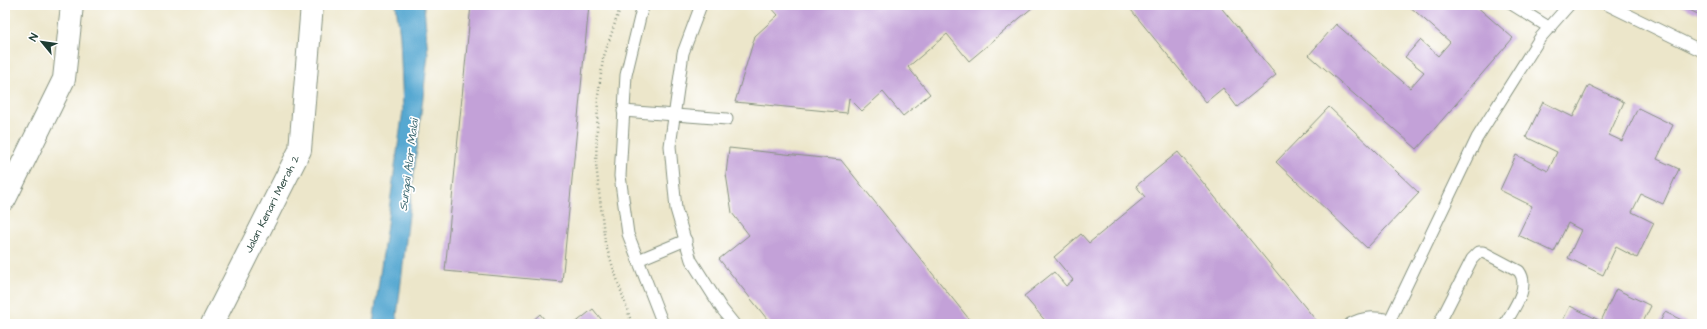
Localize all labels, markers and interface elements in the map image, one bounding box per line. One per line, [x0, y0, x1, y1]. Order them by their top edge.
north arrow [22, 22, 62, 62]
text: N [25, 31, 42, 44]
water label: Sungai Alor Malai [395, 116, 424, 212]
street label: Jalan Kenari Merah 2 [241, 152, 303, 255]

